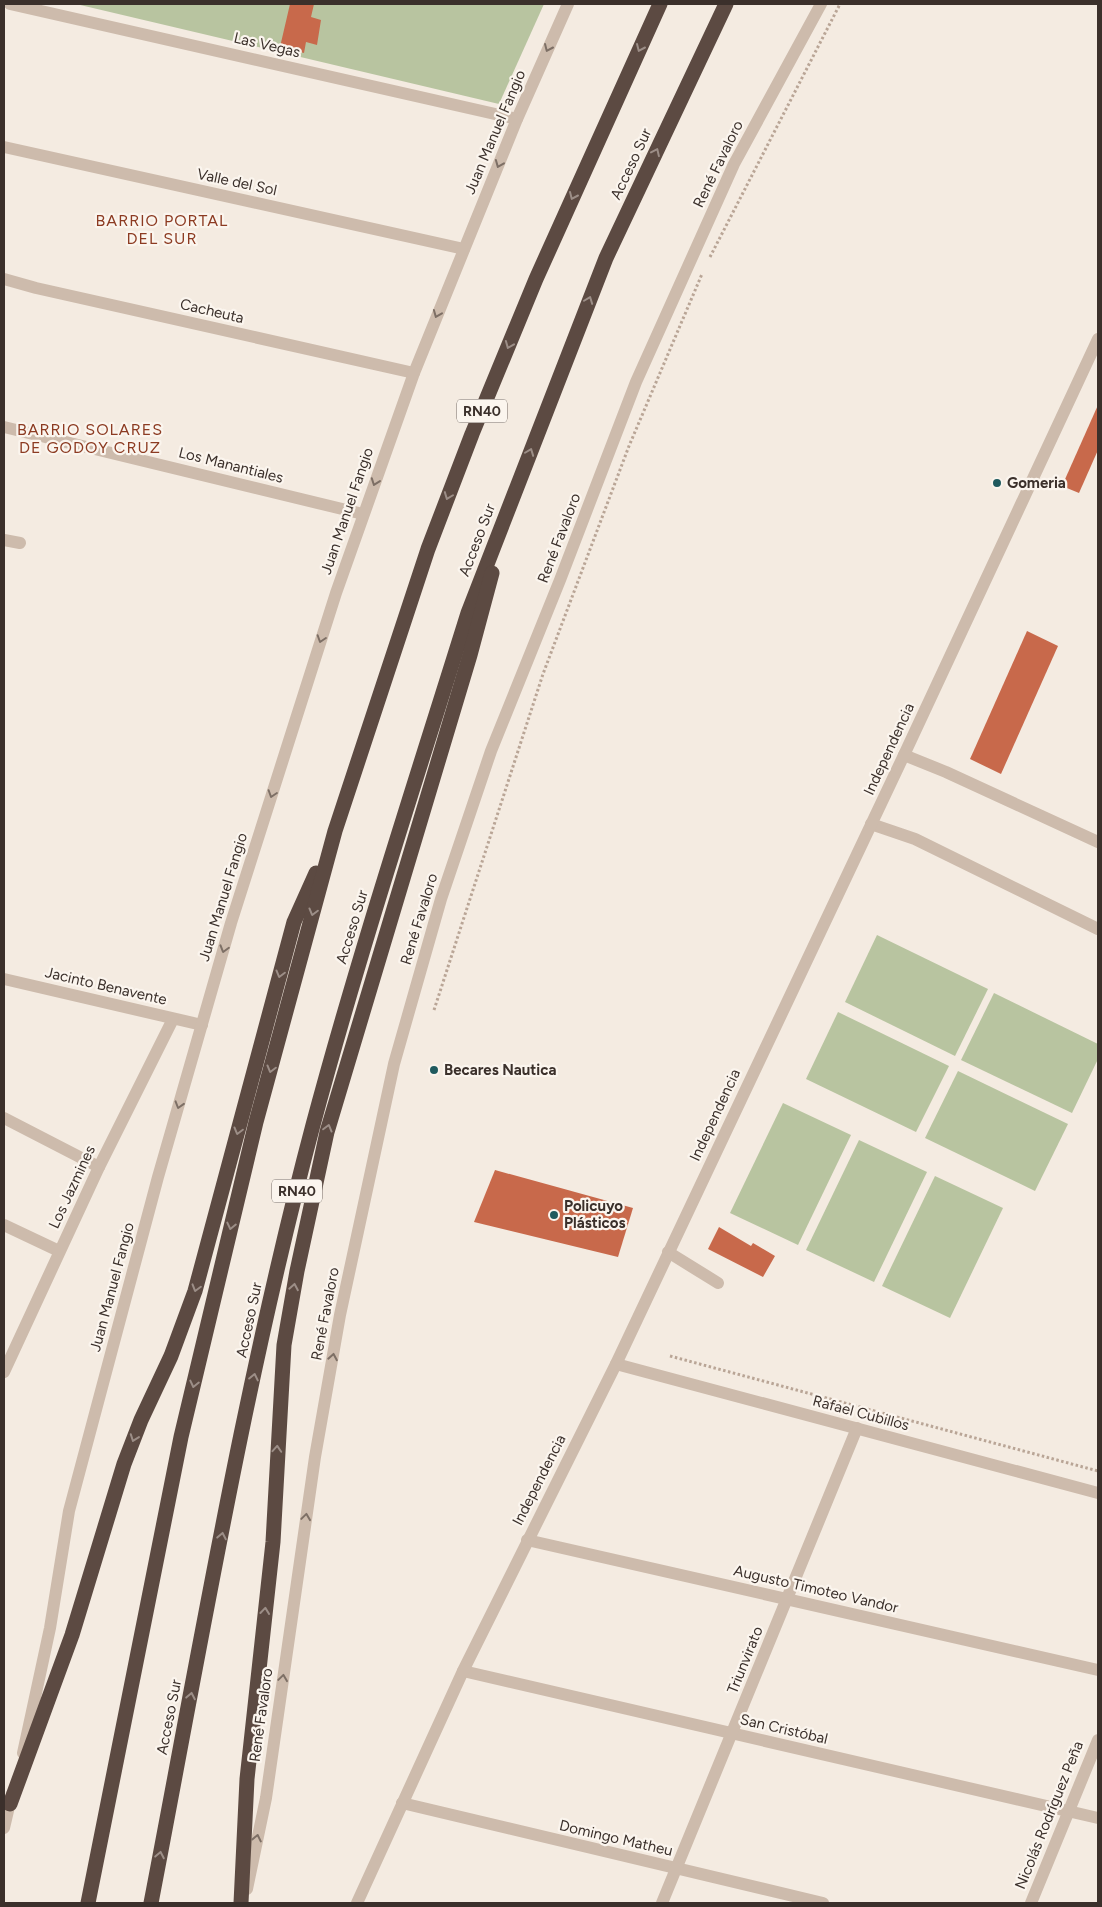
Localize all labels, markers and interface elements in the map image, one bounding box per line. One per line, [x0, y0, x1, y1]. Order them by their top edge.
street label: Las Vegas [232, 29, 302, 61]
one-way arrow [544, 43, 555, 52]
one-way arrow [636, 43, 646, 52]
street label: Juan Manuel Fangio [461, 67, 529, 197]
street label: René Favaloro [689, 117, 747, 210]
street label: Acceso Sur [607, 126, 655, 202]
one-way arrow [650, 148, 660, 157]
one-way arrow [495, 159, 505, 168]
street label: Valle del Sol [195, 165, 279, 199]
one-way arrow [569, 191, 580, 200]
district label: BARRIO PORTAL DEL SUR [96, 211, 228, 248]
street label: Cacheuta [178, 295, 246, 327]
one-way arrow [583, 296, 593, 305]
one-way arrow [433, 309, 444, 318]
one-way arrow [504, 341, 514, 349]
road number: RN40 [457, 400, 507, 422]
district label: BARRIO SOLARES DE GODOY CRUZ [17, 420, 163, 457]
street label: Los Manantiales [177, 443, 285, 487]
street label: Juan Manuel Fangio [317, 445, 377, 577]
one-way arrow [524, 448, 534, 457]
place label: Gomeria [1007, 474, 1066, 492]
one-way arrow [370, 477, 380, 485]
marker: Gomeria [991, 477, 1003, 489]
street label: René Favaloro [534, 490, 584, 585]
one-way arrow [444, 491, 454, 500]
street label: Acceso Sur [455, 501, 499, 579]
one-way arrow [317, 634, 327, 643]
street label: Independencia [860, 700, 918, 798]
one-way arrow [267, 789, 277, 797]
street label: Juan Manuel Fangio [195, 830, 251, 963]
street label: René Favaloro [397, 871, 442, 967]
street label: Acceso Sur [332, 888, 372, 966]
one-way arrow [309, 907, 319, 915]
one-way arrow [219, 944, 229, 952]
street label: Jacinto Benavente [43, 963, 169, 1009]
one-way arrow [275, 969, 286, 978]
place label: Becares Nautica [444, 1061, 557, 1079]
one-way arrow [266, 1064, 276, 1072]
marker: Becares Nautica [428, 1064, 440, 1076]
street label: Independencia [686, 1066, 744, 1164]
one-way arrow [175, 1101, 185, 1109]
one-way arrow [322, 1124, 333, 1133]
one-way arrow [233, 1126, 244, 1135]
street label: Los Jazmines [45, 1143, 99, 1231]
road number: RN40 [272, 1180, 322, 1202]
place label: Policuyo Plásticos [564, 1197, 626, 1232]
marker: Policuyo Plásticos [548, 1209, 560, 1221]
street label: Juan Manuel Fangio [86, 1220, 138, 1354]
one-way arrow [226, 1222, 237, 1231]
street label: René Favaloro [307, 1266, 343, 1362]
street label: Acceso Sur [232, 1281, 266, 1359]
one-way arrow [191, 1283, 201, 1291]
one-way arrow [288, 1283, 298, 1292]
one-way arrow [327, 1353, 337, 1361]
one-way arrow [248, 1373, 259, 1382]
one-way arrow [189, 1380, 200, 1389]
street label: Rafael Cubillos [811, 1391, 911, 1435]
street label: Independencia [508, 1432, 570, 1528]
one-way arrow [130, 1433, 140, 1442]
one-way arrow [271, 1444, 282, 1452]
one-way arrow [301, 1513, 311, 1522]
one-way arrow [216, 1532, 226, 1541]
street label: Augusto Timoteo Vandor [732, 1561, 900, 1617]
one-way arrow [260, 1606, 271, 1614]
street label: Triunvirato [723, 1623, 767, 1696]
street label: René Favaloro [246, 1667, 277, 1763]
one-way arrow [277, 1674, 288, 1682]
street label: Acceso Sur [153, 1678, 185, 1756]
one-way arrow [185, 1691, 195, 1700]
street label: San Cristóbal [738, 1710, 830, 1748]
street label: Nicolás Rodríguez Peña [1011, 1738, 1087, 1892]
street label: Domingo Matheu [558, 1816, 674, 1860]
one-way arrow [252, 1834, 262, 1843]
one-way arrow [154, 1851, 165, 1860]

